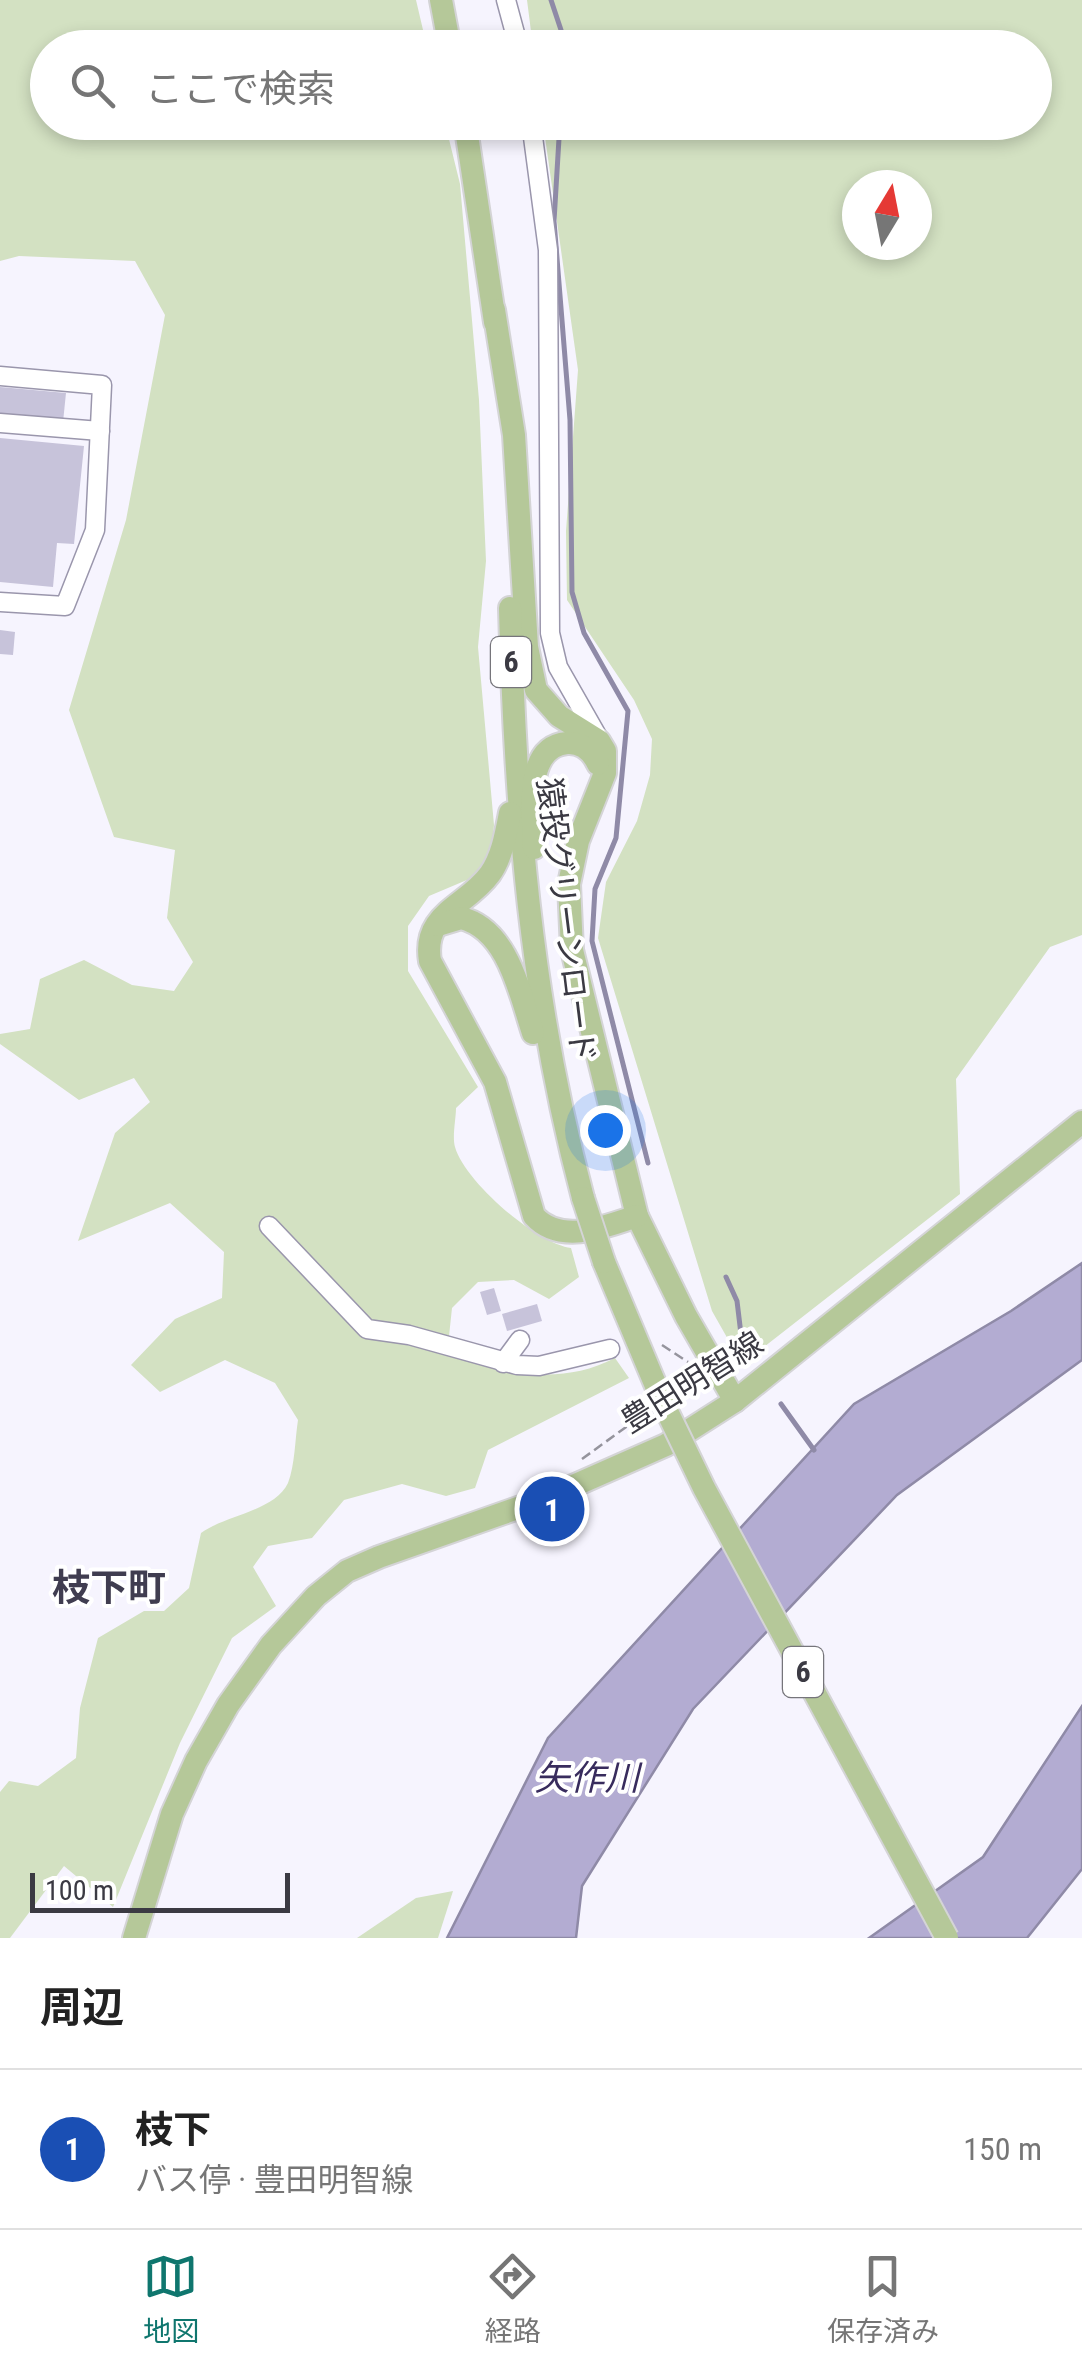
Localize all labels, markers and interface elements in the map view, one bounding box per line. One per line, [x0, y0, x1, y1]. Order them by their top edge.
search box [30, 30, 1052, 140]
icon: search [65, 58, 120, 113]
text: ここで検索 [145, 67, 335, 111]
north arrow [842, 170, 932, 260]
road number: 6 [491, 637, 531, 687]
street label: 猿投グリーンロード [530, 776, 602, 1064]
your location [580, 1105, 631, 1156]
street label: 豊田明智線 [614, 1323, 770, 1441]
pin: 1 [520, 1472, 584, 1546]
district label: 枝下町 [52, 1566, 166, 1610]
road number: 6 [783, 1647, 823, 1697]
water label: 矢作川 [534, 1758, 643, 1799]
scale bar [30, 1868, 290, 1912]
text: 100 m [45, 1874, 114, 1907]
text: 周辺 [40, 1983, 124, 2032]
text: 枝下 [135, 2108, 211, 2152]
text: 1 [64, 2130, 81, 2168]
text: 150 m [963, 2130, 1042, 2168]
text: バス停 · 豊田明智線 [135, 2161, 414, 2199]
tab: 地図 [143, 2249, 199, 2349]
tab: 経路 [485, 2249, 541, 2349]
tab: 保存済み [827, 2249, 939, 2349]

